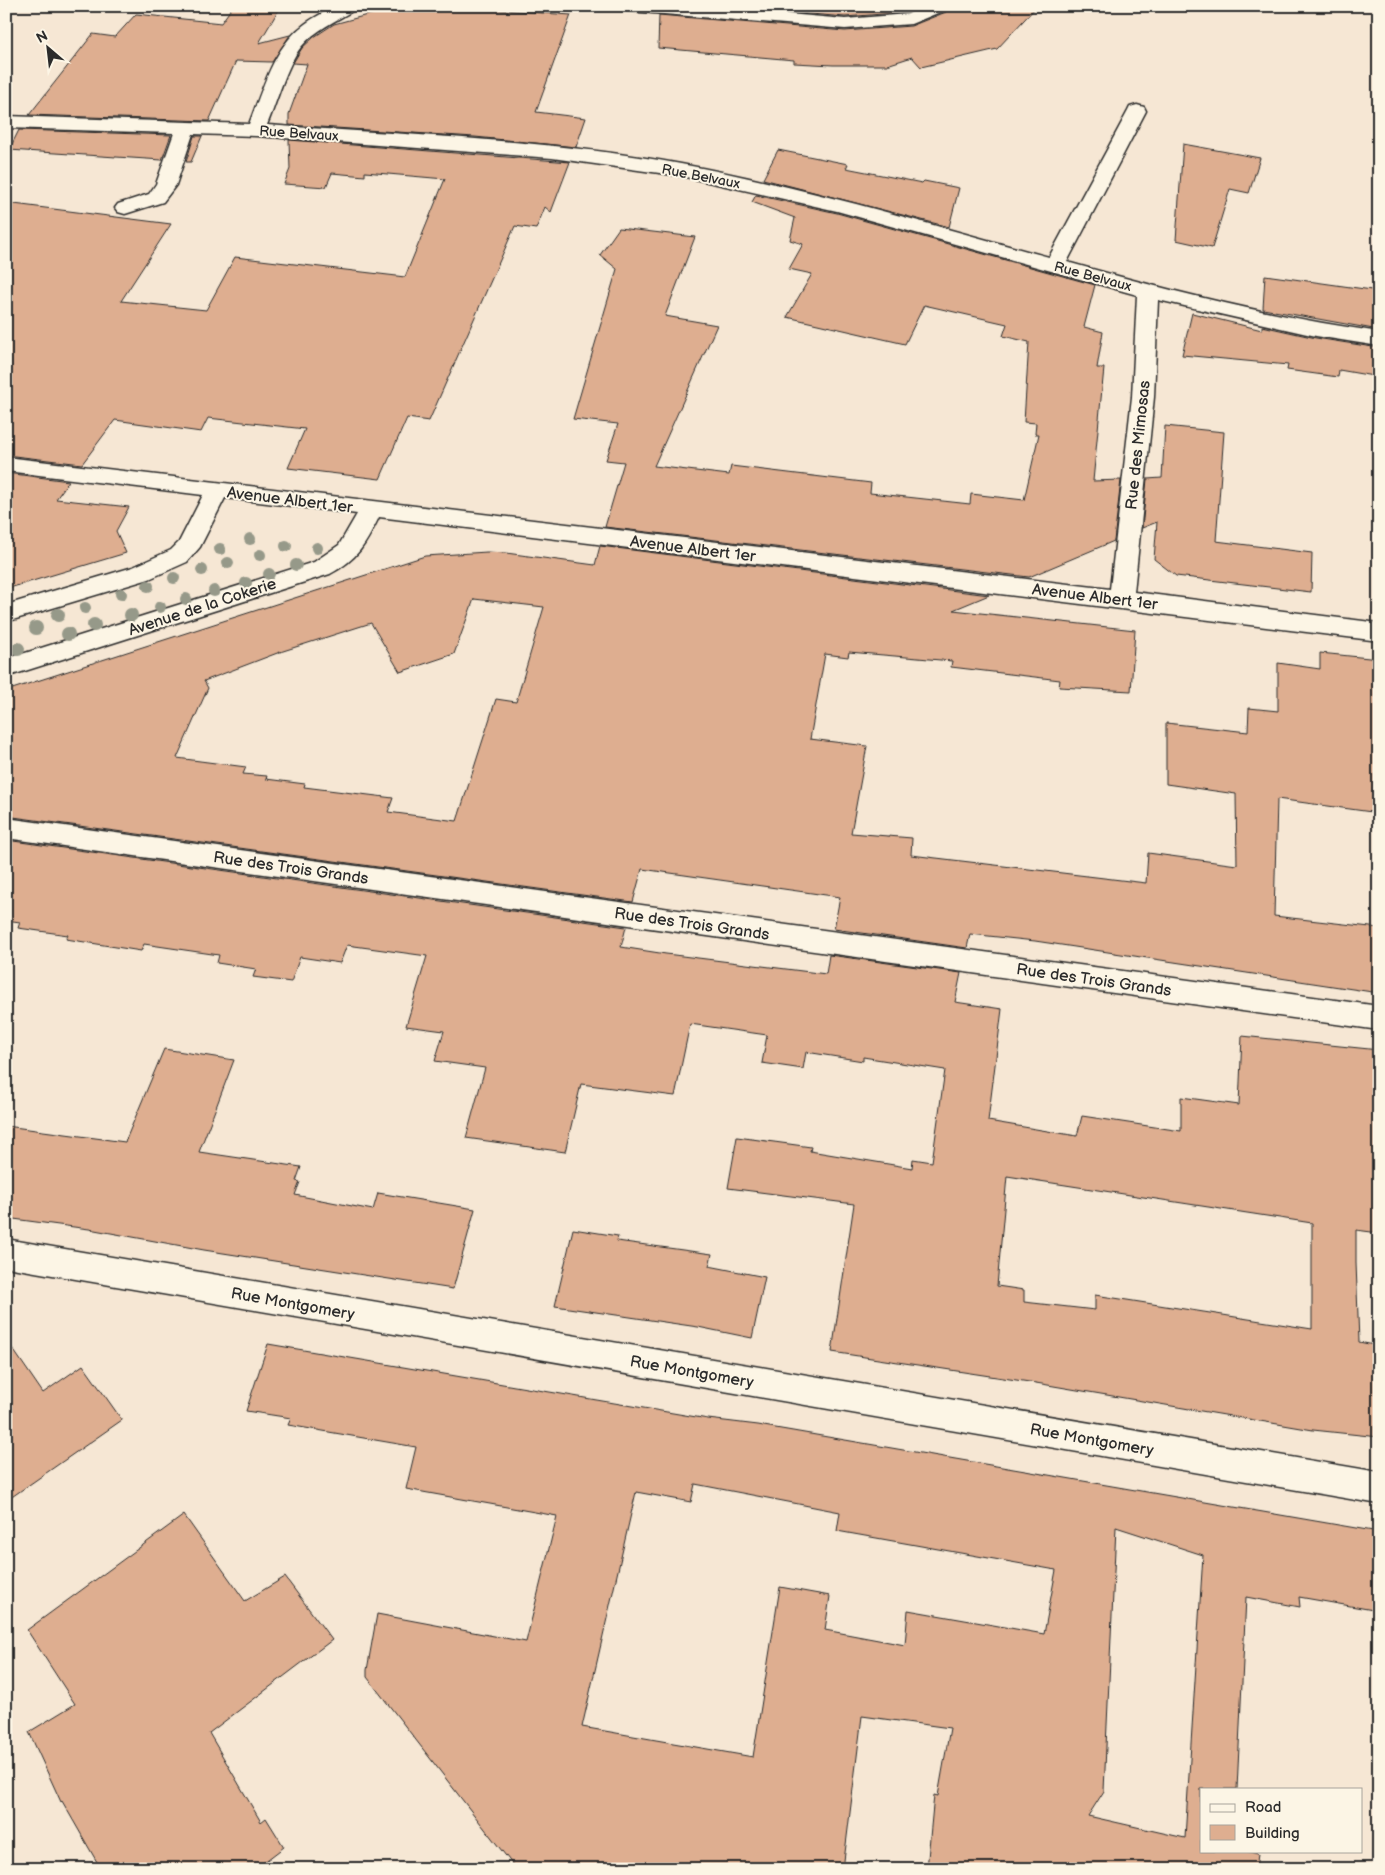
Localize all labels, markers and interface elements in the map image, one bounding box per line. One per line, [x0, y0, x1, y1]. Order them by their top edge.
north arrow [22, 22, 72, 72]
text: N [33, 27, 51, 47]
street label: Rue Belvaux [259, 122, 340, 145]
street label: Rue Belvaux [660, 161, 742, 193]
street label: Rue Belvaux [1052, 258, 1134, 295]
street label: Rue des Mimosas [1122, 380, 1155, 511]
street label: Avenue Albert 1er [226, 483, 354, 518]
street label: Avenue Albert 1er [629, 532, 757, 567]
street label: Avenue de la Cokerie [126, 574, 279, 640]
street label: Avenue Albert 1er [1031, 580, 1159, 615]
street label: Rue des Trois Grands [212, 848, 370, 889]
street label: Rue des Trois Grands [613, 904, 771, 945]
street label: Rue des Trois Grands [1015, 960, 1173, 1001]
street label: Rue Montgomery [229, 1284, 357, 1325]
street label: Rue Montgomery [628, 1352, 756, 1393]
street label: Rue Montgomery [1028, 1420, 1156, 1461]
legend [1200, 1788, 1362, 1852]
text: Road [1245, 1798, 1281, 1817]
text: Building [1245, 1824, 1300, 1843]

